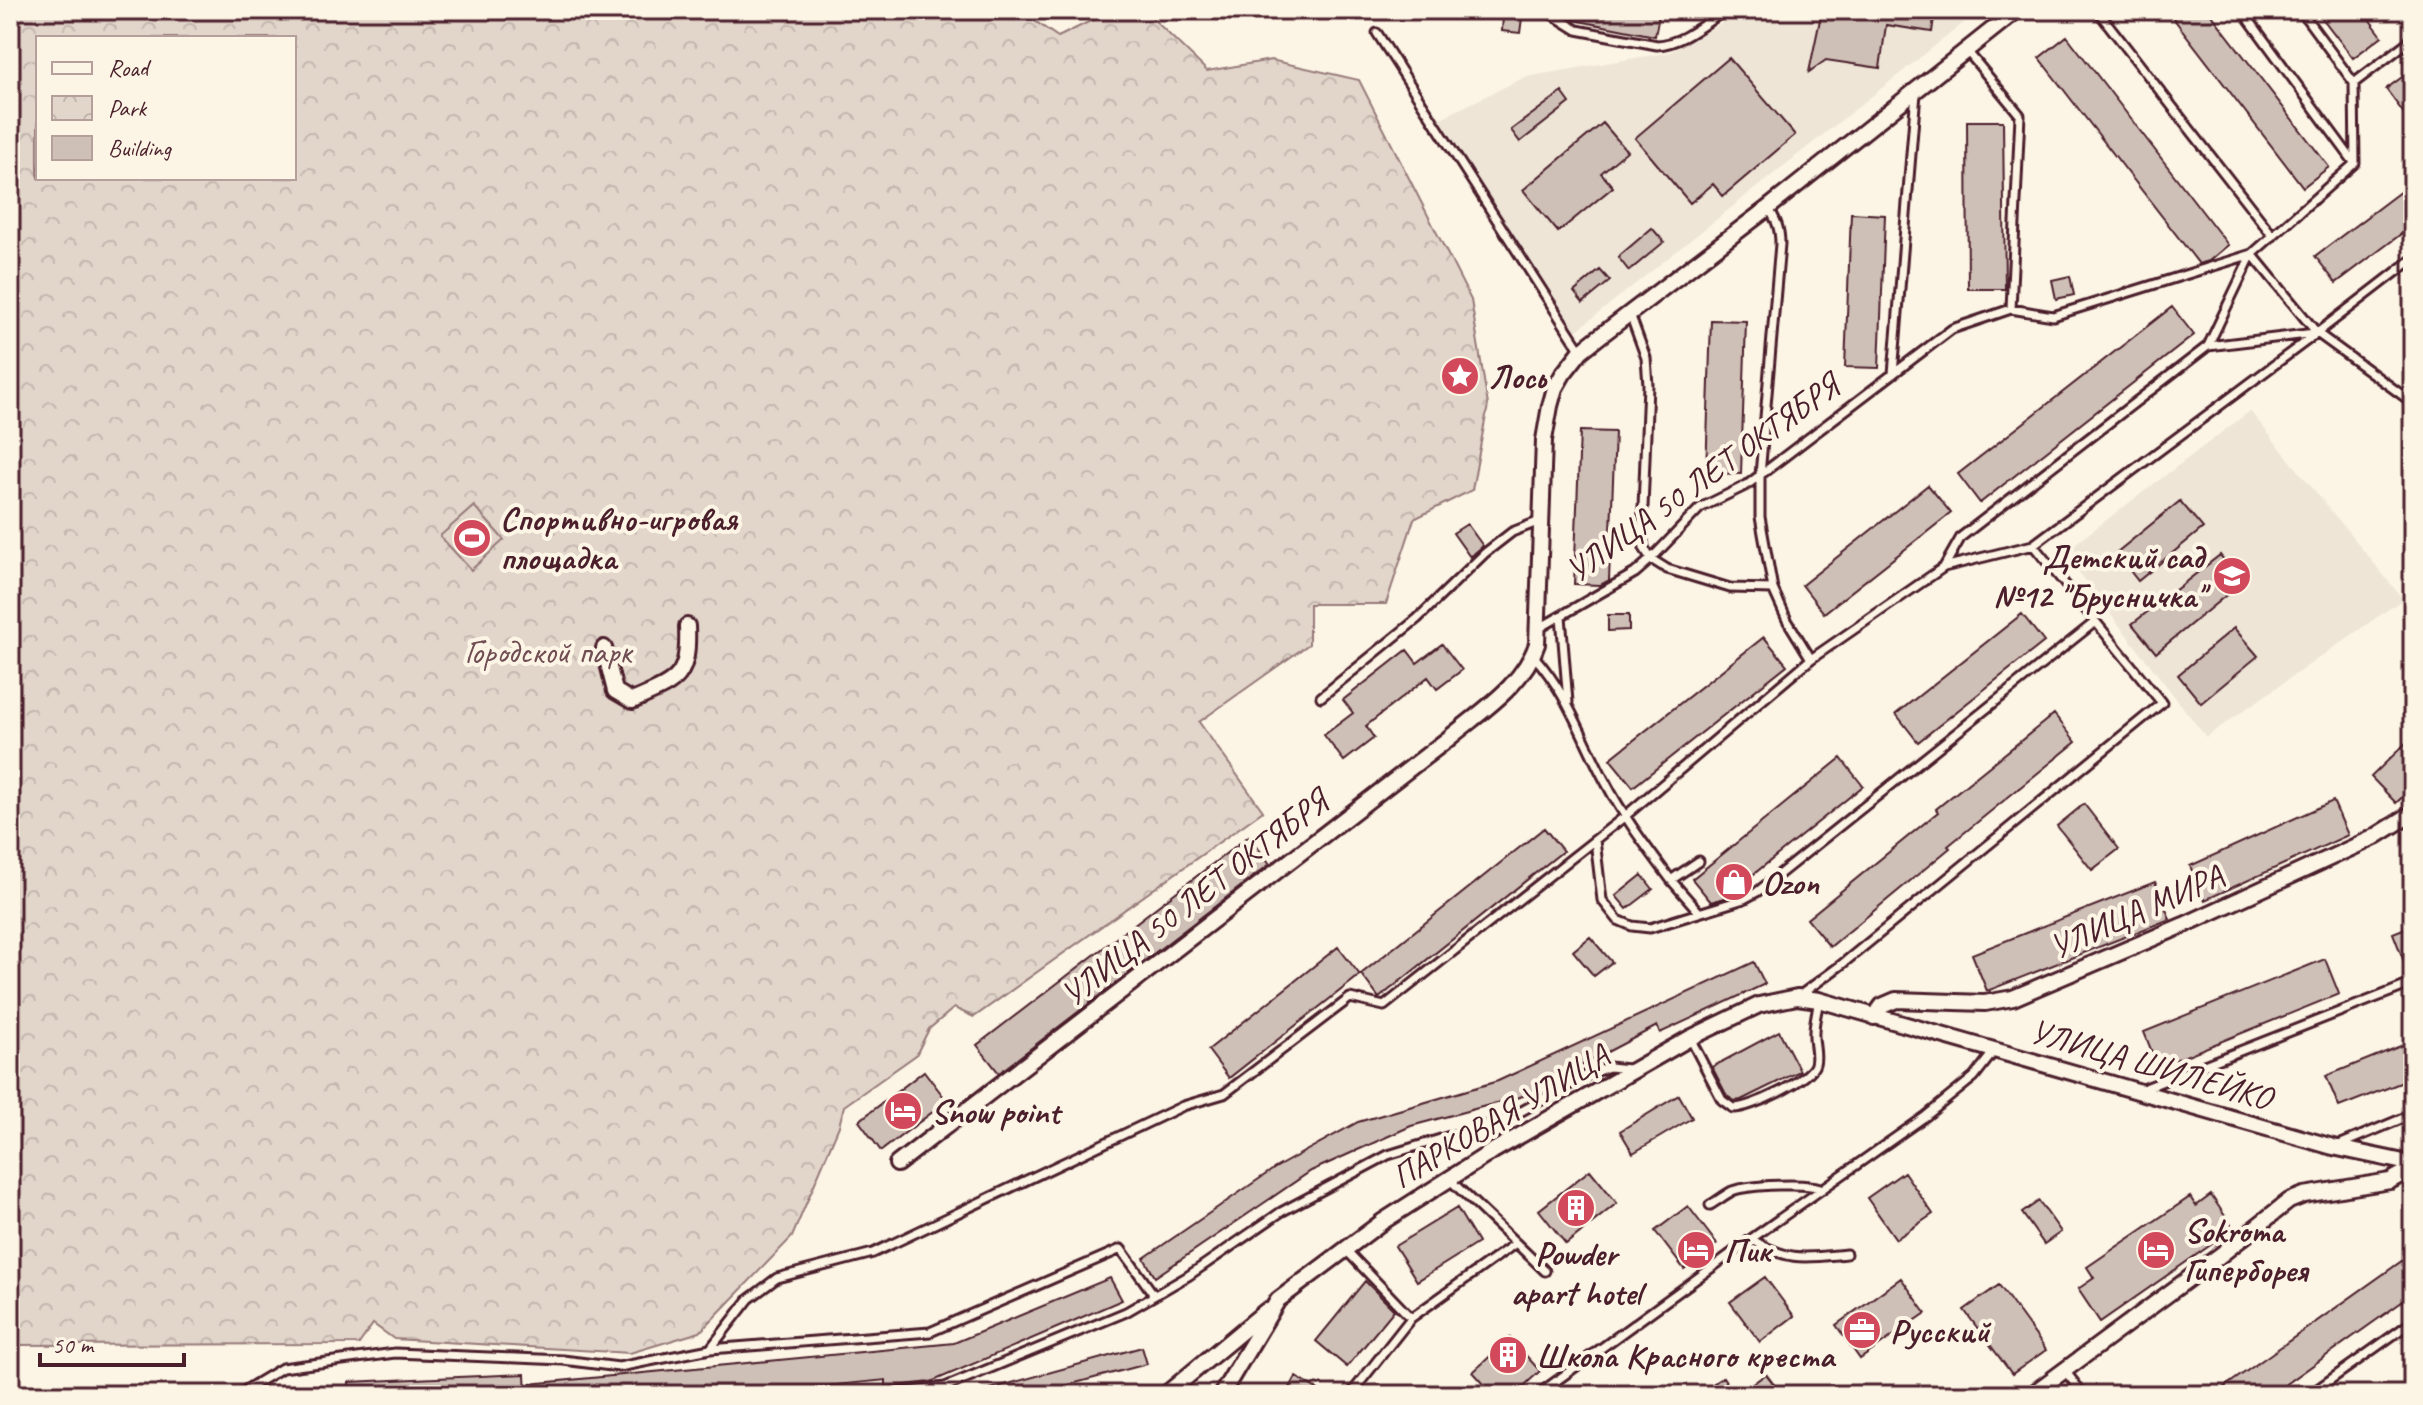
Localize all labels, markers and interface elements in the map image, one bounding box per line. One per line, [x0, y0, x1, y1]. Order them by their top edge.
legend [36, 36, 296, 180]
text: Road [108, 53, 152, 83]
text: Park [108, 93, 148, 123]
text: Building [108, 133, 173, 163]
place icon: Лось [1439, 355, 1481, 397]
place label: Лось [1488, 355, 1548, 398]
street label: УЛИЦА 50 ЛЕТ ОКТЯБРЯ [1557, 361, 1851, 592]
place label: Спортивно-игровая площадка [500, 497, 738, 579]
sports icon: Спортивно-игровая площадка [451, 517, 493, 559]
place label: Детский сад №12 "Брусничка" [1993, 535, 2211, 617]
school or university icon: Детский сад №12 "Брусничка" [2211, 555, 2253, 597]
park label: Городской парк [464, 630, 634, 673]
street label: УЛИЦА 50 ЛЕТ ОКТЯБРЯ [1052, 777, 1340, 1016]
street label: УЛИЦА МИРА [2043, 853, 2230, 968]
shop icon: Ozon [1713, 861, 1755, 903]
place label: Ozon [1762, 861, 1820, 904]
street label: УЛИЦА ШИЛЕЙКО [2025, 1009, 2281, 1120]
street label: ПАРКОВАЯ УЛИЦА [1383, 1033, 1618, 1198]
hotel icon: Snow point [882, 1090, 924, 1132]
place label: Snow point [931, 1090, 1063, 1133]
building icon: Powder apart hotel [1555, 1187, 1597, 1229]
place label: Sokroma Гиперборея [2184, 1209, 2309, 1291]
hotel icon: Пик [1675, 1229, 1717, 1271]
place label: Пик [1724, 1229, 1774, 1272]
hotel icon: Sokroma Гиперборея [2135, 1229, 2177, 1271]
place label: Powder apart hotel [1511, 1232, 1647, 1314]
office icon: Русский [1841, 1309, 1883, 1351]
place label: Русский [1890, 1309, 1992, 1352]
scale bar [40, 1317, 184, 1367]
text: 50 m [52, 1330, 95, 1360]
building icon: Школа Красного креста [1487, 1334, 1529, 1376]
place label: Школа Красного креста [1536, 1334, 1837, 1377]

